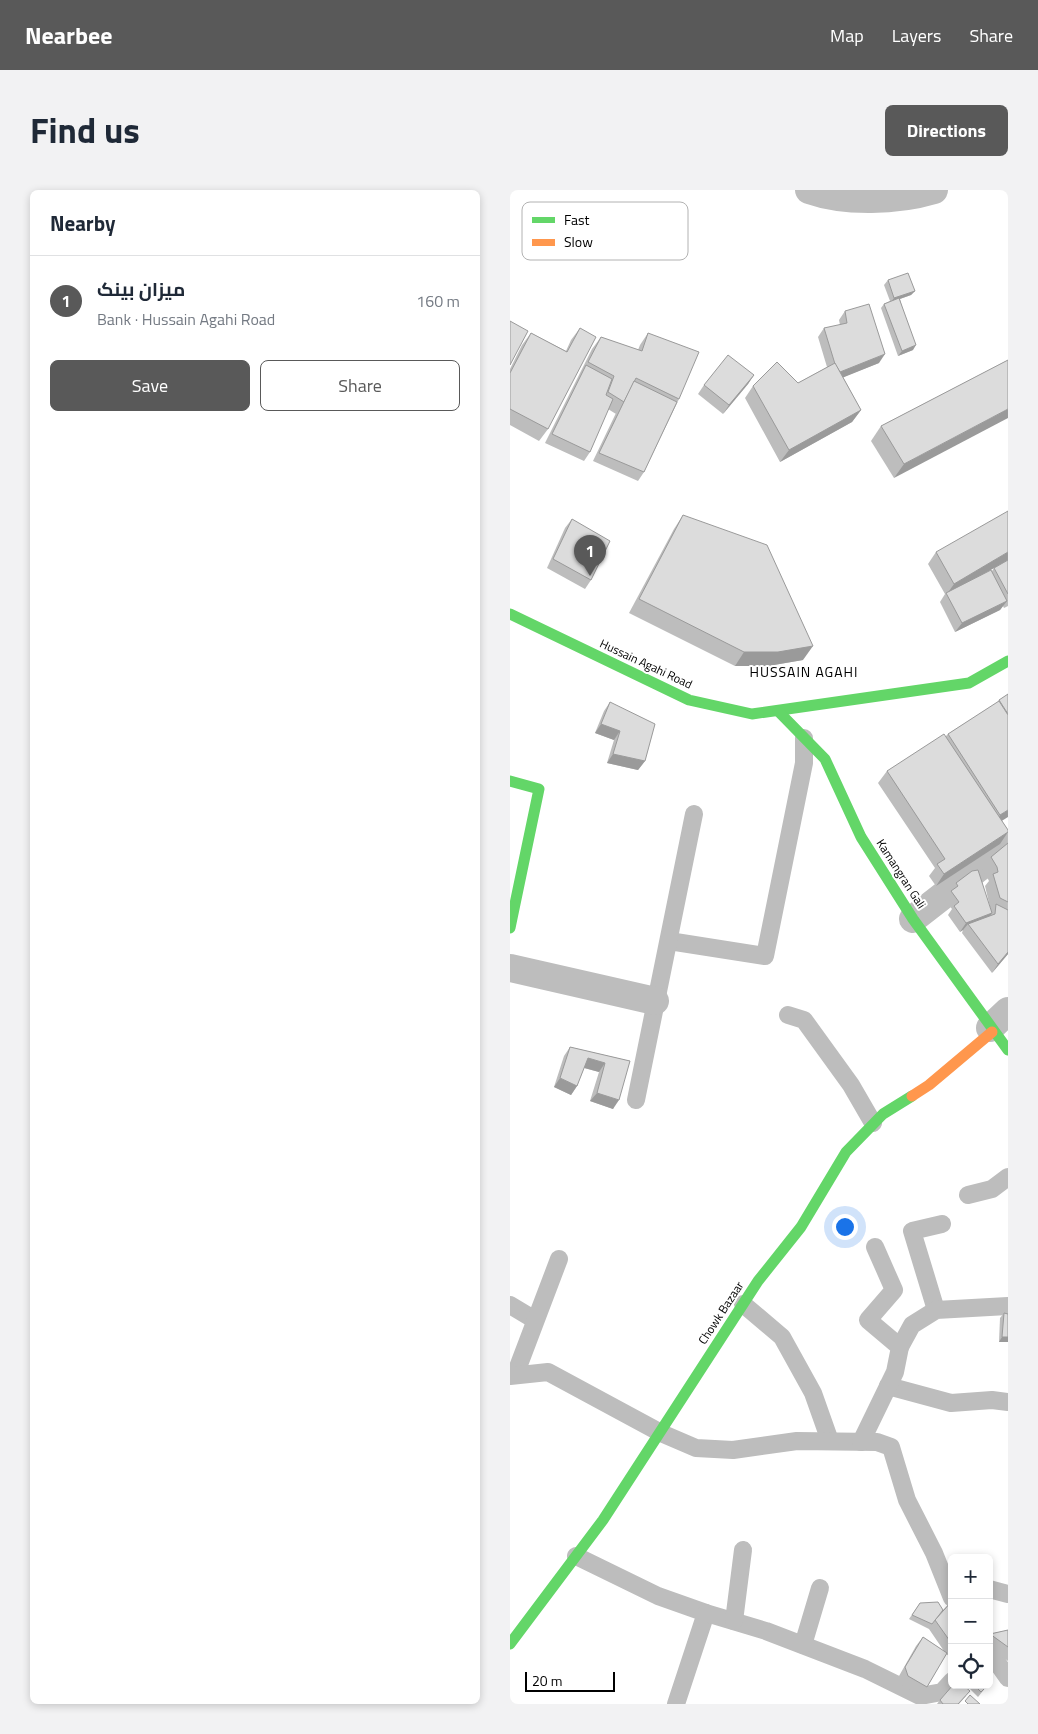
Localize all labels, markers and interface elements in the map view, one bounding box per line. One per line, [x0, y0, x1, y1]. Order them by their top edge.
text: Nearbee [25, 17, 112, 53]
text: Map [830, 22, 864, 49]
text: Layers [892, 22, 941, 49]
text: Share [969, 22, 1013, 49]
text: Find us [30, 103, 140, 157]
button: Directions [885, 105, 1008, 156]
legend [522, 202, 688, 260]
text: Nearby [50, 207, 115, 239]
text: Fast [564, 209, 589, 230]
text: Slow [564, 231, 593, 252]
text: میزان بینک [97, 274, 185, 303]
text: 1 [62, 289, 70, 313]
text: 160 m [416, 289, 460, 313]
text: Bank · Hussain Agahi Road [97, 307, 275, 331]
button: Save [50, 360, 250, 411]
button: Share [260, 360, 460, 411]
pin: 1 [574, 535, 606, 576]
street label: Hussain Agahi Road [597, 634, 696, 693]
district label: HUSSAIN AGAHI [750, 661, 858, 682]
street label: Kamangran Gali [872, 835, 931, 912]
your location [832, 1214, 858, 1240]
street label: Chowk Bazaar [693, 1277, 748, 1348]
map controls [948, 1554, 993, 1689]
button: + [948, 1554, 993, 1599]
button: − [948, 1599, 993, 1644]
button: locate [948, 1644, 993, 1689]
scale bar [525, 1669, 615, 1692]
text: 20 m [532, 1670, 562, 1691]

